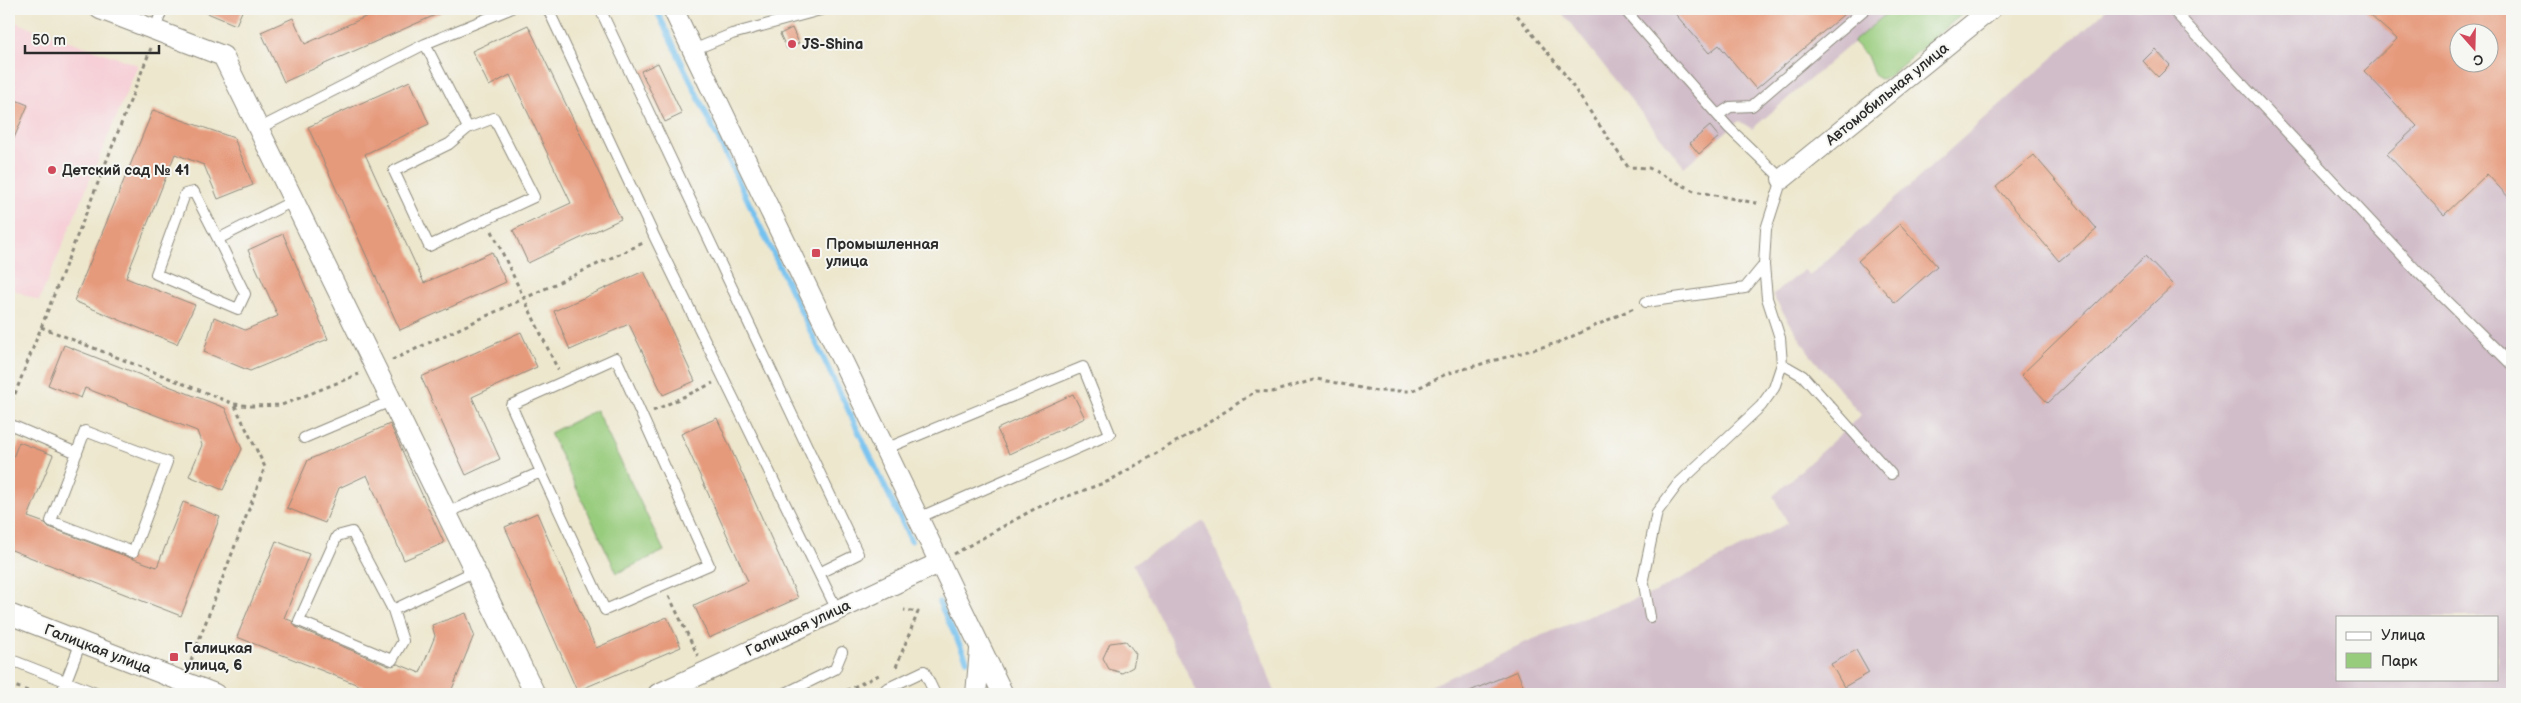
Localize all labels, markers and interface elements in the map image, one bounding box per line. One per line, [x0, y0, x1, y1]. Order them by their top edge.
scale bar [25, 22, 159, 54]
north arrow [2448, 22, 2498, 72]
text: 50 m [32, 31, 66, 50]
place label: JS-Shina [802, 35, 863, 54]
marker: JS-Shina [786, 38, 798, 50]
street label: Автомобильная улица [1821, 39, 1953, 151]
text: С [2471, 50, 2486, 69]
place label: Детский сад № 41 [62, 161, 190, 180]
marker: Детский сад № 41 [46, 164, 58, 176]
place label: Промышленная улица [826, 235, 939, 271]
marker: Промышленная улица [810, 247, 822, 259]
street label: Галицкая улица [743, 596, 854, 661]
legend [2336, 616, 2498, 680]
street label: Галицкая улица [42, 620, 154, 679]
text: Улица [2381, 626, 2426, 645]
place label: Галицкая улица, 6 [184, 639, 252, 675]
marker: Галицкая улица, 6 [168, 651, 180, 663]
text: Парк [2381, 652, 2418, 671]

